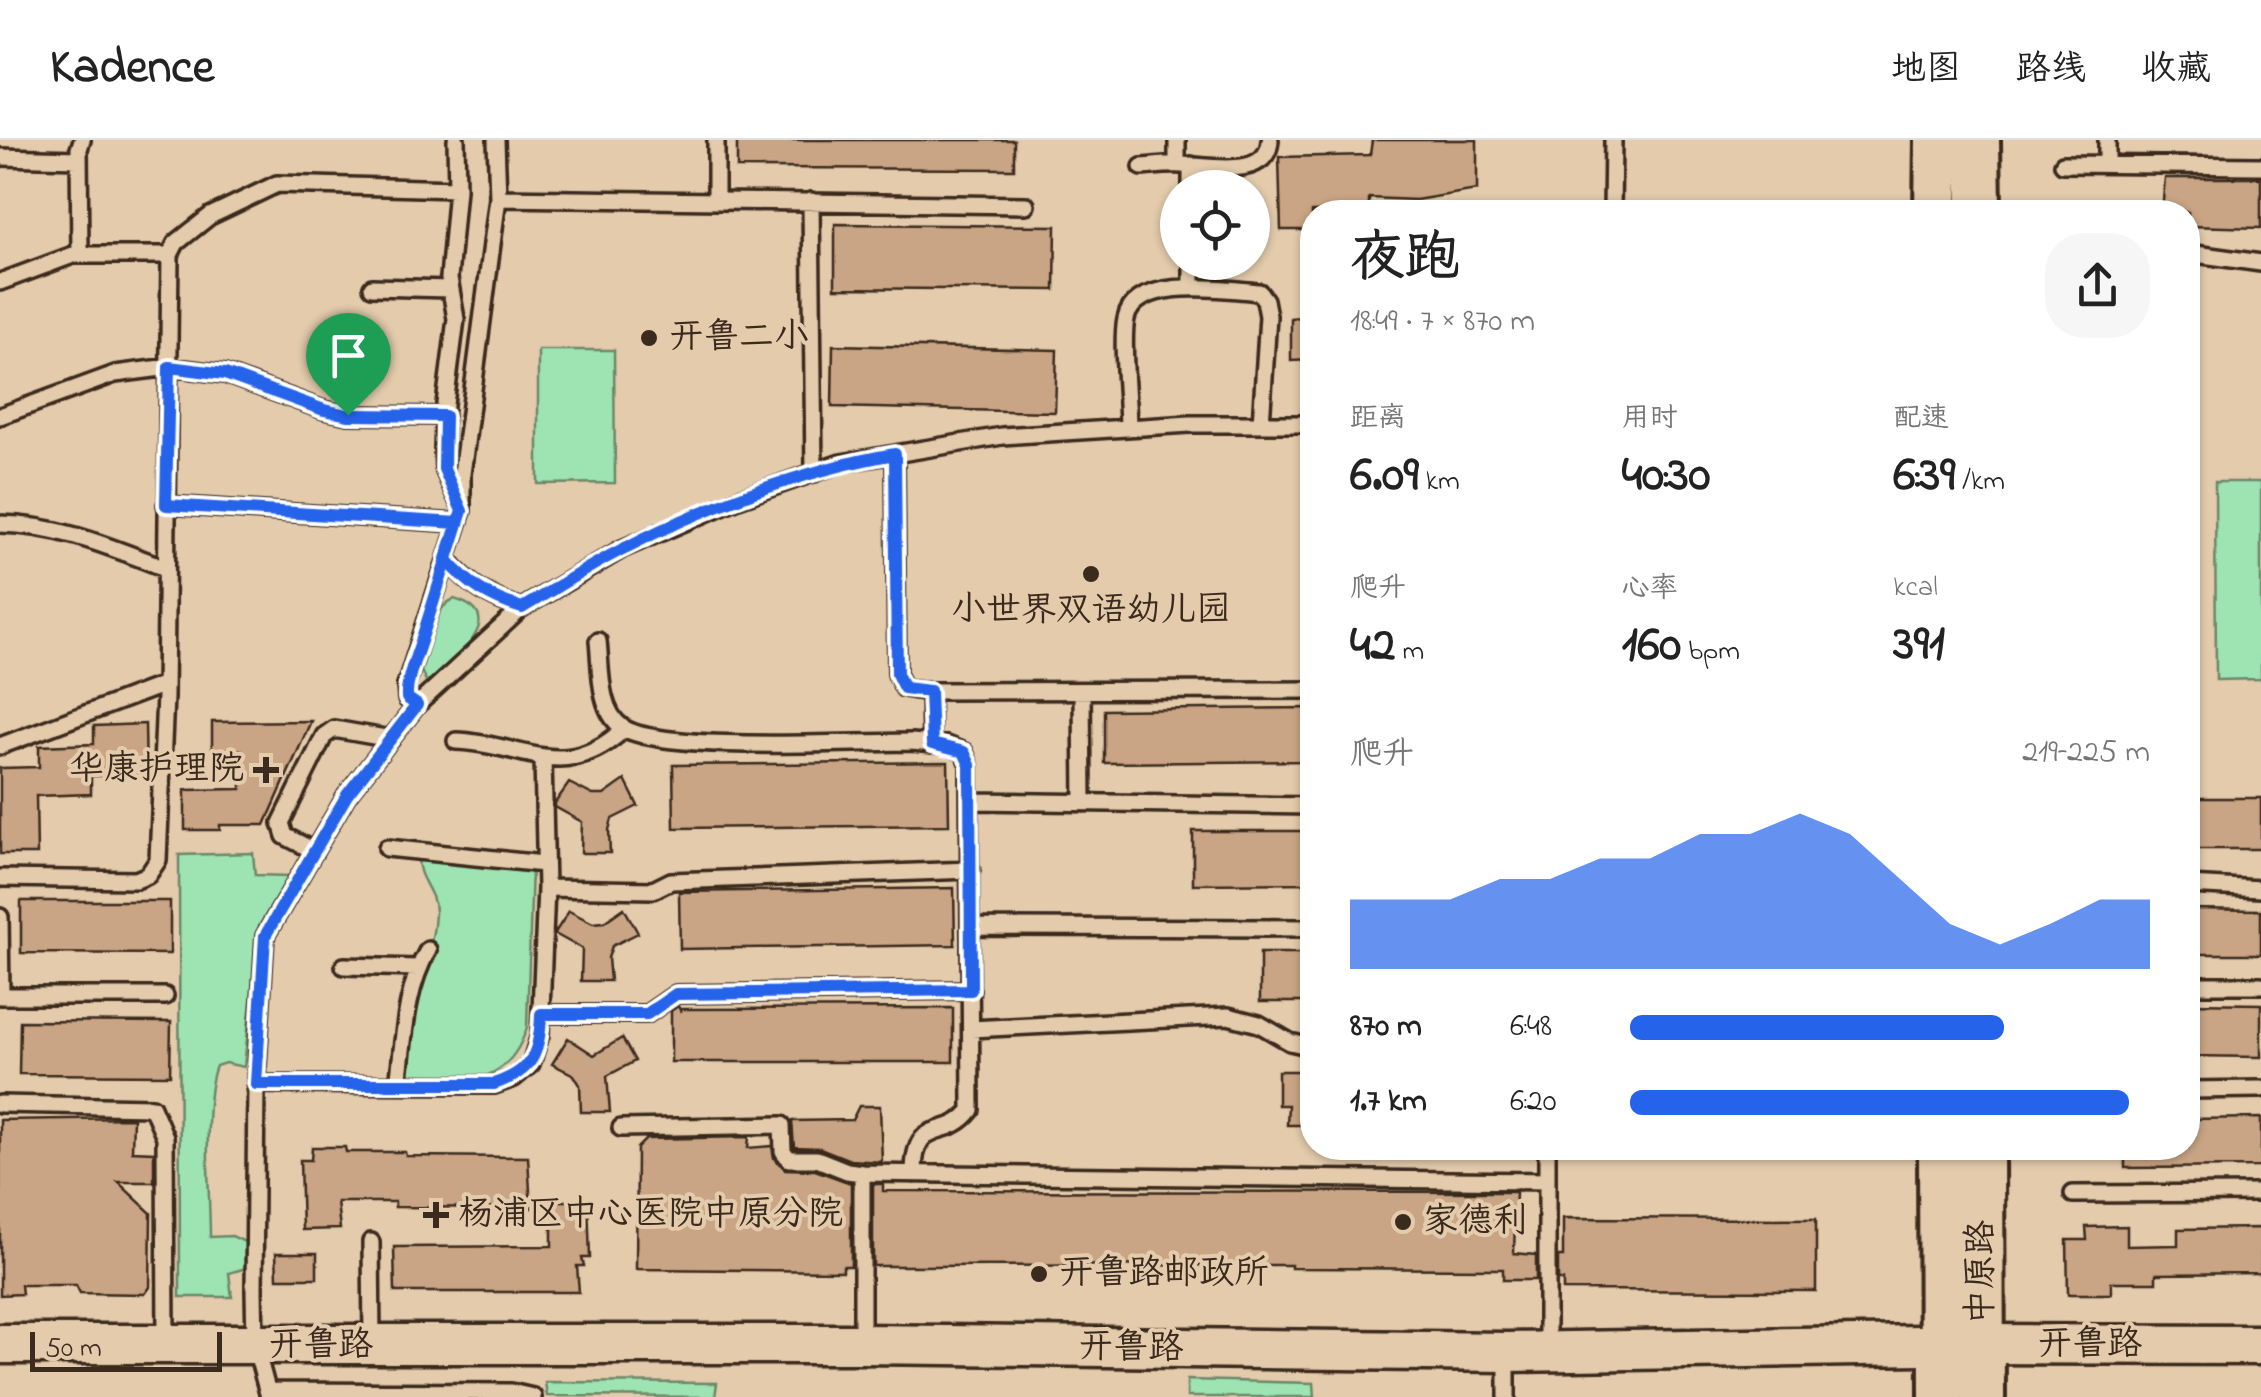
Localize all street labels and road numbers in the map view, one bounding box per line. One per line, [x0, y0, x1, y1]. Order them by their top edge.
street label: 中原路 [1957, 1219, 2008, 1325]
street label: 开鲁路 [2037, 1320, 2143, 1371]
street label: 开鲁路 [268, 1321, 374, 1372]
street label: 开鲁路 [1078, 1323, 1184, 1375]

